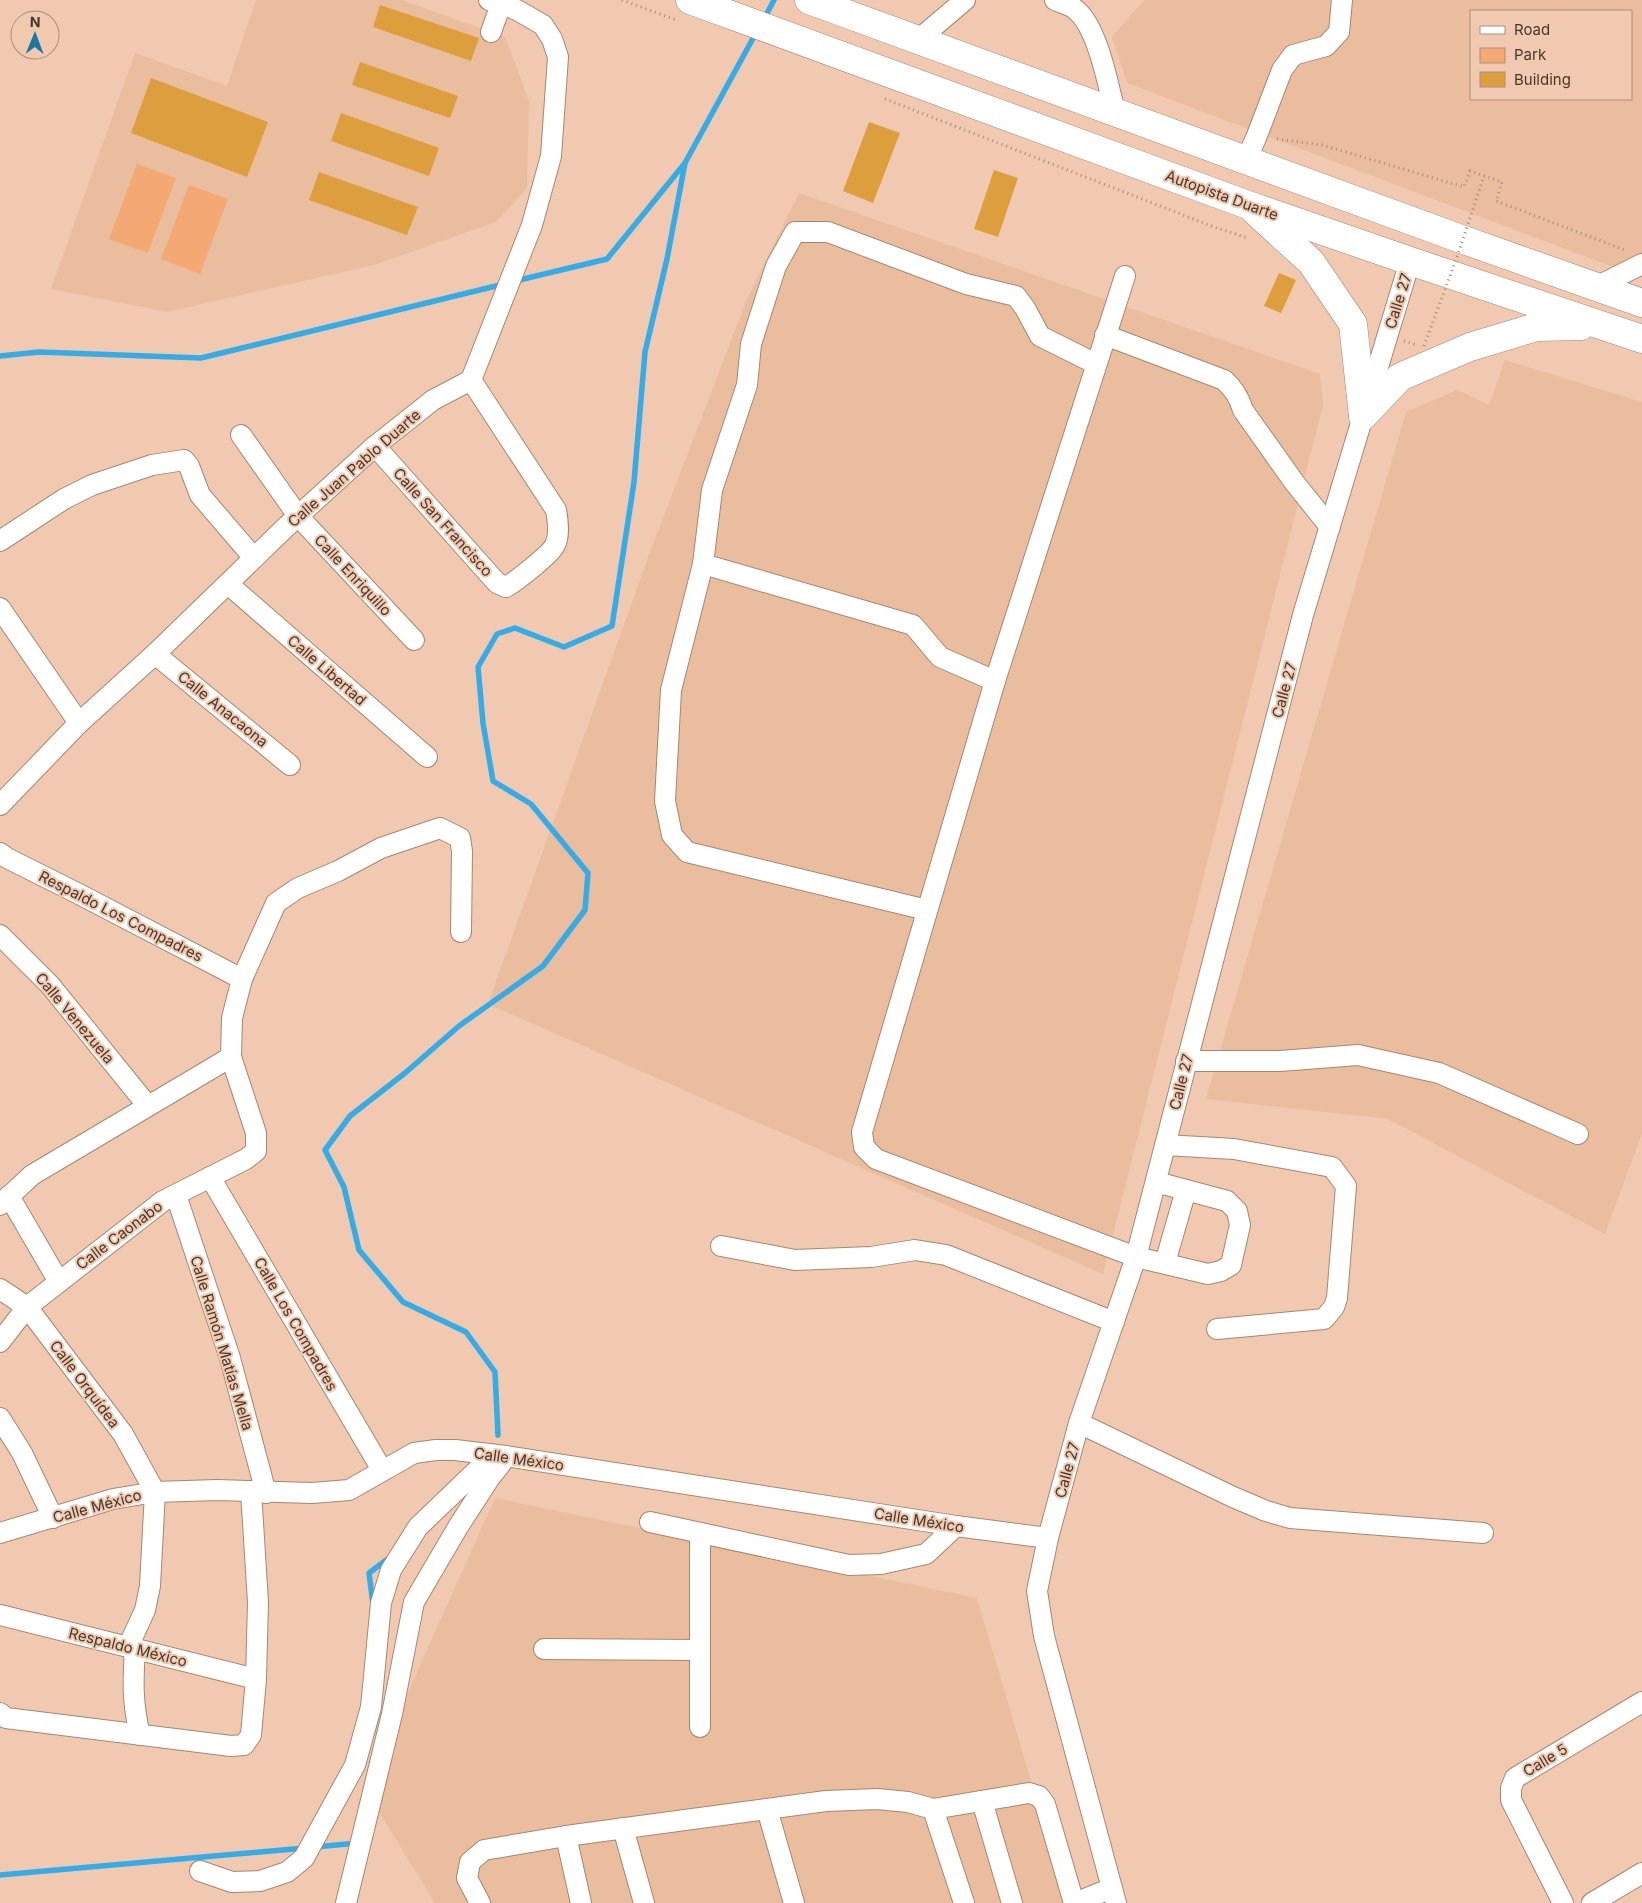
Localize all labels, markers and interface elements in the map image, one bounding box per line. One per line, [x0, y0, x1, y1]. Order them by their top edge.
north arrow [10, 10, 60, 60]
legend [1470, 10, 1632, 100]
text: N [30, 13, 41, 30]
text: Road [1514, 20, 1550, 39]
text: Park [1514, 45, 1547, 64]
text: Building [1514, 70, 1571, 89]
street label: Autopista Duarte [1163, 166, 1281, 224]
street label: Calle 27 [1381, 271, 1415, 331]
street label: Calle Juan Pablo Duarte [284, 405, 424, 531]
street label: Calle San Francisco [389, 464, 497, 580]
street label: Calle Enriquillo [310, 530, 396, 620]
street label: Calle Libertad [284, 631, 370, 709]
street label: Calle 27 [1267, 660, 1301, 720]
street label: Calle Anacaona [174, 667, 272, 751]
street label: Respaldo Los Compadres [36, 866, 206, 966]
street label: Calle Venezuela [31, 968, 119, 1068]
street label: Calle 27 [1165, 1052, 1197, 1112]
street label: Calle Caonabo [72, 1196, 166, 1274]
street label: Calle Ramón Matías Mella [186, 1253, 258, 1433]
street label: Calle Los Compadres [250, 1254, 342, 1394]
street label: Calle Orquídea [46, 1336, 124, 1432]
street label: Calle 27 [1050, 1440, 1084, 1500]
street label: Calle México [473, 1443, 565, 1475]
street label: Calle México [51, 1485, 143, 1527]
street label: Calle México [873, 1504, 965, 1536]
street label: Respaldo México [67, 1623, 189, 1671]
street label: Calle 5 [1519, 1739, 1571, 1781]

